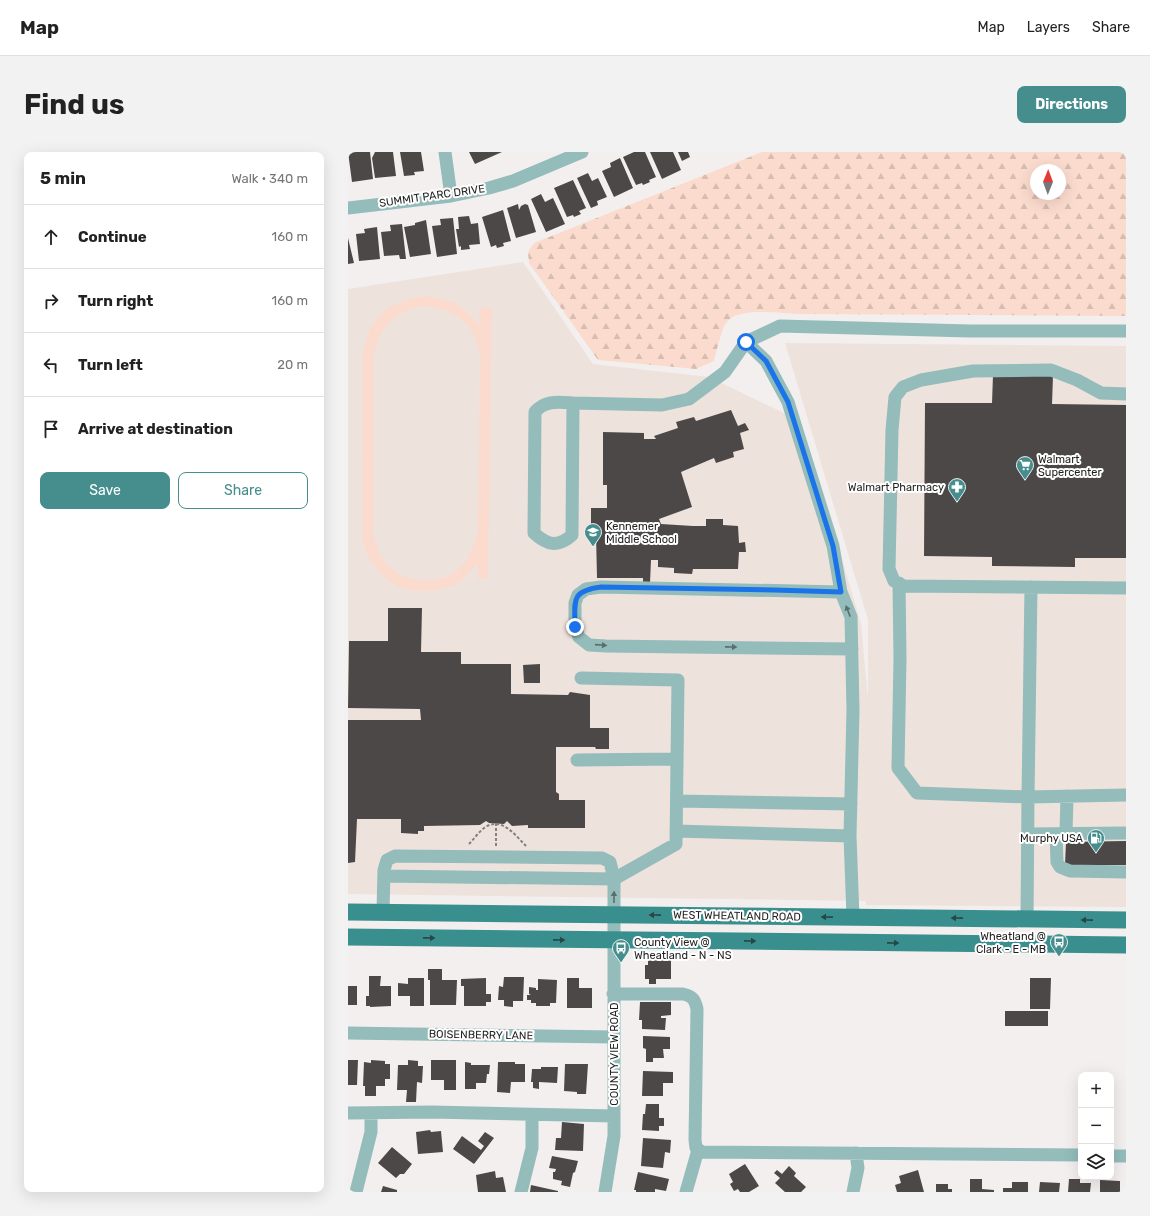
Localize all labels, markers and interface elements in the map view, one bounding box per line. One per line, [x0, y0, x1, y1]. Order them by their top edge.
text: Map [20, 16, 59, 39]
text: Map [978, 19, 1005, 36]
text: Layers [1027, 19, 1070, 36]
text: Share [1092, 19, 1130, 36]
button: Directions [1017, 86, 1126, 123]
text: Find us [24, 88, 124, 121]
north arrow [1030, 164, 1066, 200]
text: 5 min [40, 168, 86, 188]
text: Walk · 340 m [231, 171, 308, 186]
street label: SUMMIT PARC DRIVE [378, 182, 486, 210]
icon: ahead [40, 226, 62, 248]
text: Continue [78, 228, 147, 246]
text: 160 m [272, 229, 308, 244]
icon: right [40, 290, 62, 312]
text: Turn right [78, 292, 153, 310]
text: 160 m [272, 293, 308, 308]
route start [737, 333, 755, 351]
icon: left [40, 354, 62, 376]
text: Turn left [78, 356, 143, 374]
text: 20 m [277, 357, 308, 372]
icon: arrive [40, 418, 62, 440]
text: Arrive at destination [78, 420, 233, 438]
place label: Walmart Supercenter [1038, 453, 1103, 479]
supermarket icon: Walmart Supercenter [1015, 455, 1035, 480]
button: Save [40, 472, 170, 509]
button: Share [178, 472, 308, 509]
pharmacy icon: Walmart Pharmacy [947, 477, 967, 502]
place label: Walmart Pharmacy [848, 481, 944, 494]
place label: Kennemer Middle School [606, 520, 677, 546]
school or university icon: Kennemer Middle School [583, 522, 603, 547]
one-way arrow [845, 604, 851, 616]
route end [566, 618, 584, 636]
one-way arrow [595, 642, 607, 649]
one-way arrow [725, 644, 738, 650]
fuel station icon: Murphy USA [1086, 828, 1106, 853]
place label: Murphy USA [1020, 832, 1084, 845]
one-way arrow [611, 890, 617, 903]
street label: WEST WHEATLAND ROAD [673, 908, 801, 924]
one-way arrow [648, 912, 661, 918]
one-way arrow [820, 914, 833, 920]
one-way arrow [950, 915, 963, 921]
one-way arrow [1080, 917, 1093, 923]
place label: Wheatland @ Clark - E - MB [976, 930, 1046, 956]
bus stop icon: Wheatland @ Clark - E - MB [1049, 932, 1069, 957]
one-way arrow [423, 935, 436, 941]
place label: County View @ Wheatland - N - NS [634, 936, 732, 962]
one-way arrow [553, 937, 566, 943]
bus stop icon: County View @ Wheatland - N - NS [611, 938, 631, 963]
one-way arrow [744, 938, 756, 945]
one-way arrow [887, 940, 900, 946]
street label: COUNTY VIEW ROAD [608, 1002, 621, 1106]
street label: BOISENBERRY LANE [429, 1028, 534, 1042]
map controls [1078, 1072, 1114, 1180]
button: + [1078, 1072, 1114, 1108]
button: − [1078, 1108, 1114, 1144]
button: layers [1078, 1144, 1114, 1180]

